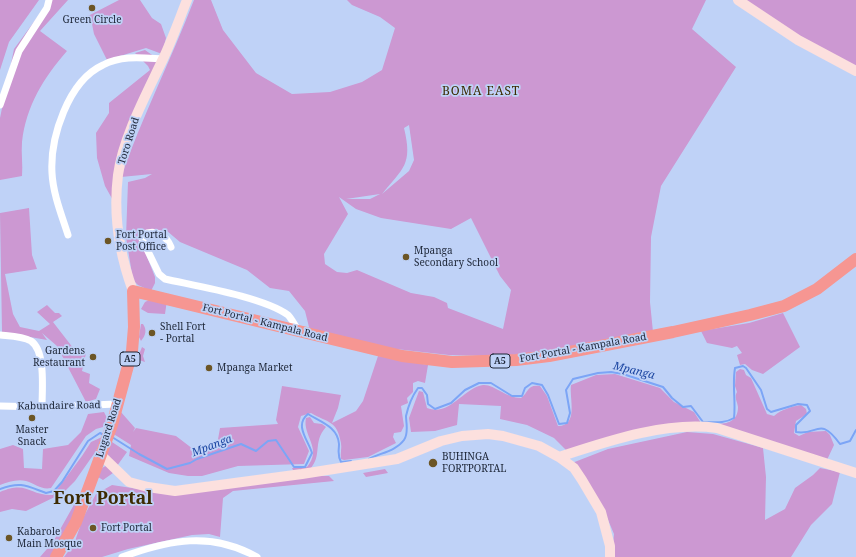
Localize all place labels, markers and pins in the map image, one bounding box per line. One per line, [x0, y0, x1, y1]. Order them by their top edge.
marker: Green Circle [87, 3, 97, 13]
place label: Green Circle [62, 14, 122, 26]
place label: Fort Portal Post Office [116, 229, 167, 252]
marker: Fort Portal Post Office [103, 236, 113, 246]
place label: Mpanga Secondary School [414, 245, 498, 268]
marker: Mpanga Secondary School [401, 252, 411, 262]
place label: Shell Fort - Portal [160, 321, 205, 344]
marker: Shell Fort - Portal [147, 328, 157, 338]
place label: Gardens Restaurant [33, 345, 85, 368]
marker: Gardens Restaurant [88, 352, 98, 362]
place label: Mpanga Market [217, 362, 292, 374]
marker: Mpanga Market [204, 363, 214, 373]
marker: Master Snack [27, 413, 37, 423]
place label: Master Snack [15, 424, 49, 448]
place label: BUHINGA FORTPORTAL [442, 451, 506, 474]
marker: BUHINGA FORTPORTAL [427, 457, 439, 469]
place label: Fort Portal [101, 522, 152, 534]
marker: Fort Portal [88, 523, 98, 533]
place label: Kabarole Main Mosque [17, 526, 82, 550]
marker: Kabarole Main Mosque [4, 533, 14, 543]

